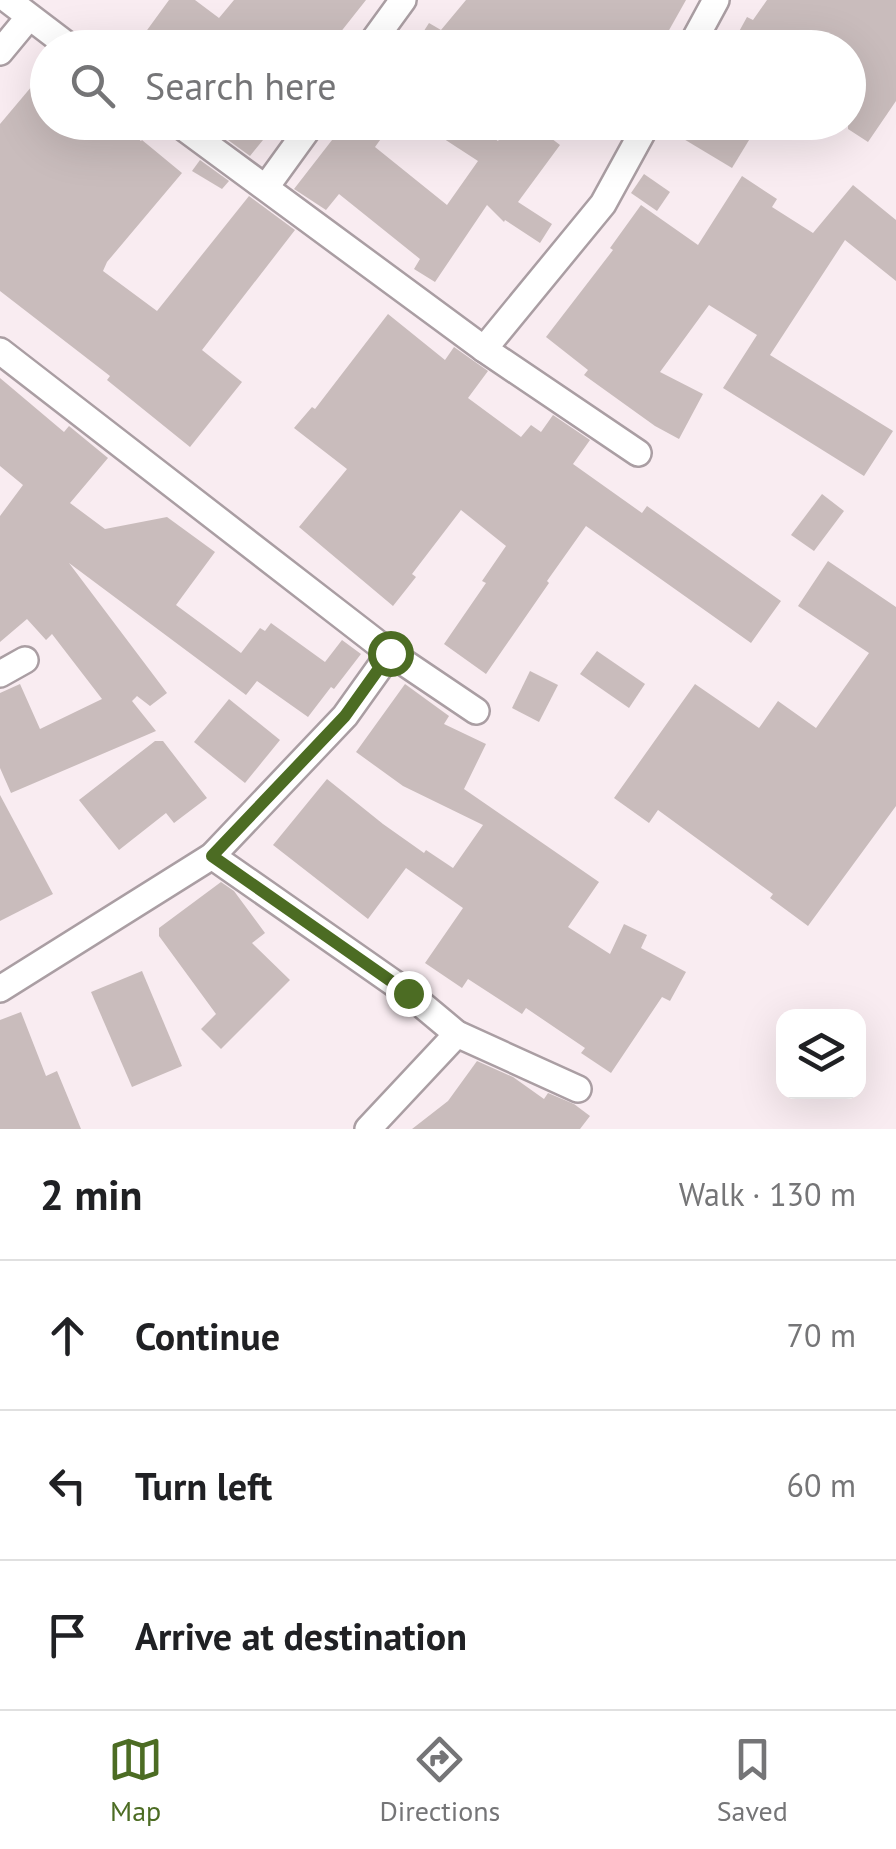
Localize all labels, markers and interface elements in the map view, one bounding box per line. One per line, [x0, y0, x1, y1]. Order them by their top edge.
search box [30, 30, 866, 140]
icon: search [65, 58, 120, 113]
text: Search here [145, 61, 337, 110]
route start [368, 631, 414, 677]
route end [386, 971, 432, 1017]
map controls [776, 1009, 866, 1099]
button: layers [776, 1009, 866, 1099]
text: 2 min [40, 1167, 142, 1222]
text: Walk · 130 m [679, 1173, 856, 1215]
icon: ahead [40, 1308, 95, 1363]
text: Continue [135, 1311, 280, 1360]
text: 70 m [787, 1314, 856, 1356]
icon: left [40, 1458, 95, 1513]
text: Turn left [135, 1461, 272, 1510]
text: 60 m [787, 1464, 856, 1506]
icon: arrive [40, 1608, 95, 1663]
text: Arrive at destination [135, 1611, 467, 1660]
tab: Map [108, 1732, 163, 1829]
tab: Directions [379, 1732, 500, 1829]
tab: Saved [717, 1732, 788, 1829]

